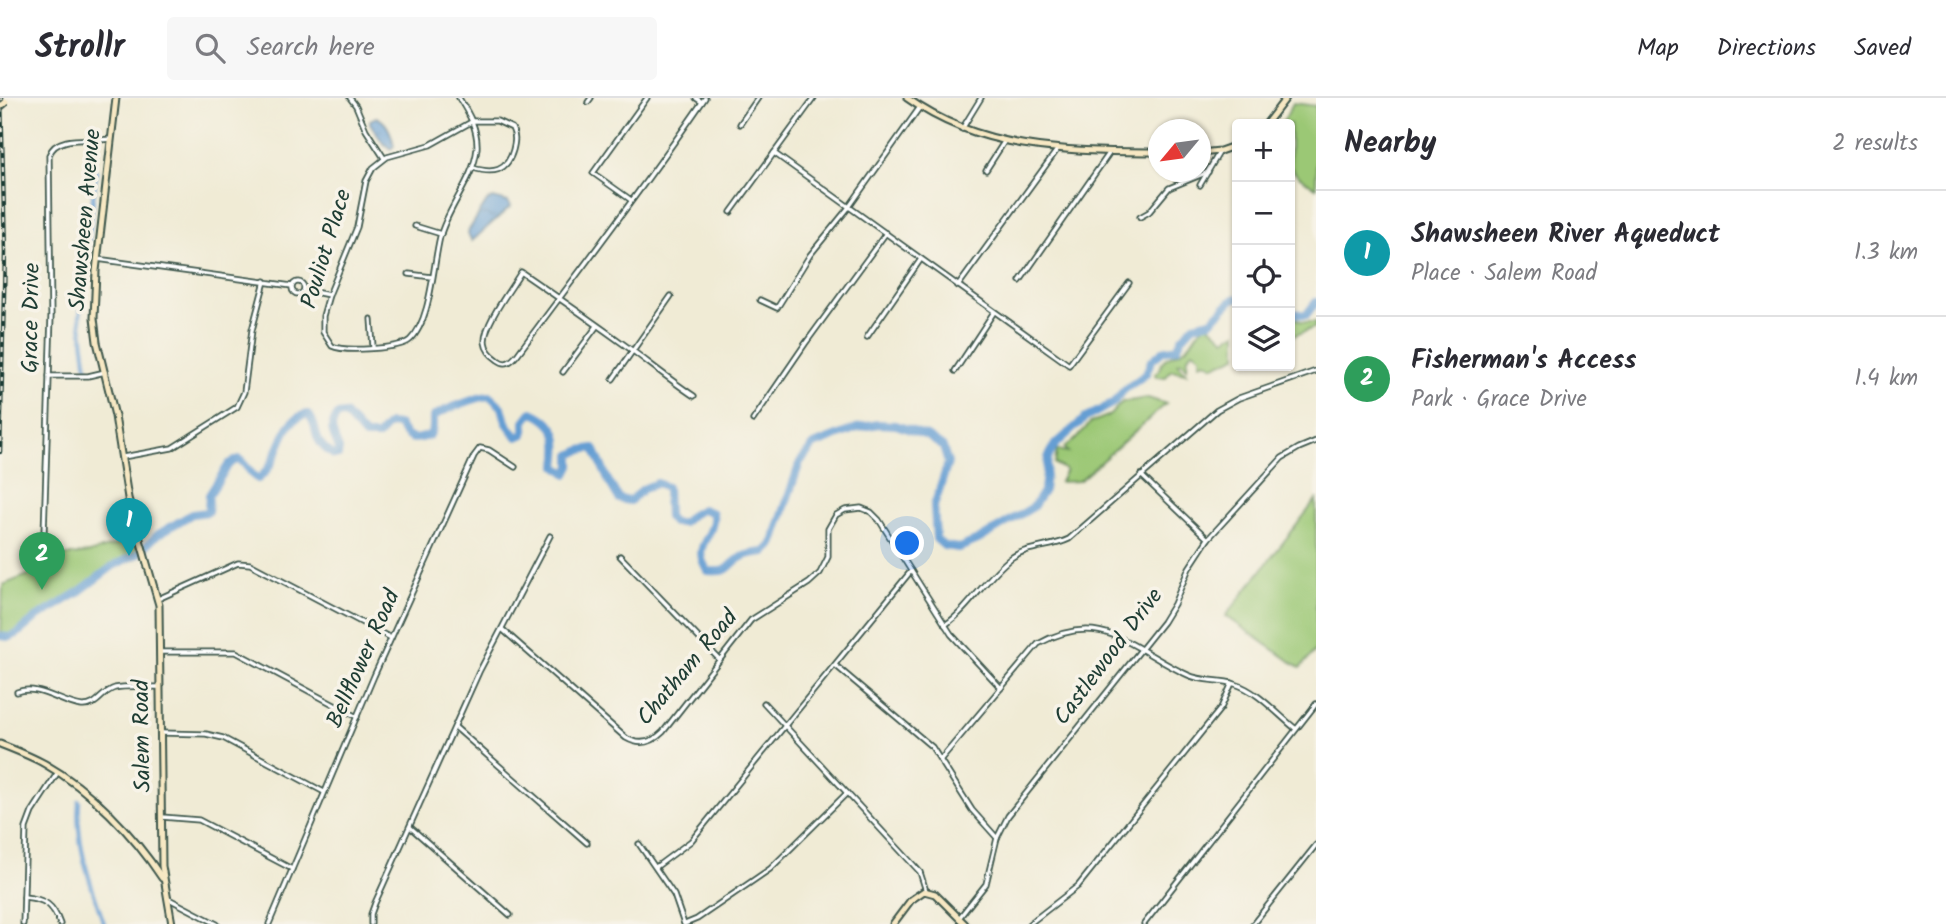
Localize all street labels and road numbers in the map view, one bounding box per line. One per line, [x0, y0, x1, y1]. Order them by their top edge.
street label: Shawsheen Avenue [60, 127, 112, 313]
street label: Pouliot Place [292, 185, 362, 313]
street label: Grace Drive [13, 263, 51, 373]
street label: Castlewood Drive [1045, 581, 1173, 733]
street label: Bellflower Road [317, 584, 411, 734]
street label: Chatham Road [628, 601, 748, 734]
street label: Salem Road [124, 679, 162, 793]

